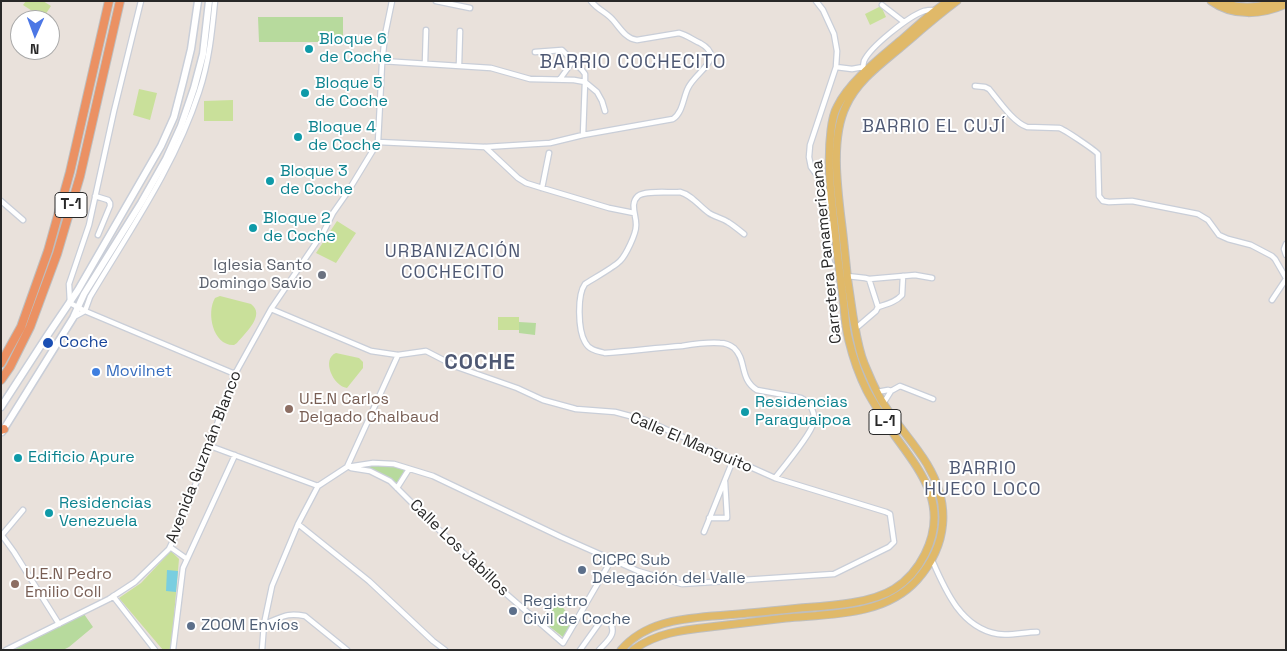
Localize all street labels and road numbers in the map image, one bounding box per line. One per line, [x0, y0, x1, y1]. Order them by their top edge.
street label: Carretera Panamericana [808, 159, 846, 345]
road number: T-1 [55, 192, 87, 218]
street label: Avenida Guzmán Blanco [162, 368, 246, 546]
street label: Calle El Manguito [627, 408, 755, 478]
road number: L-1 [869, 410, 901, 434]
street label: Calle Los Jabillos [405, 496, 513, 600]

